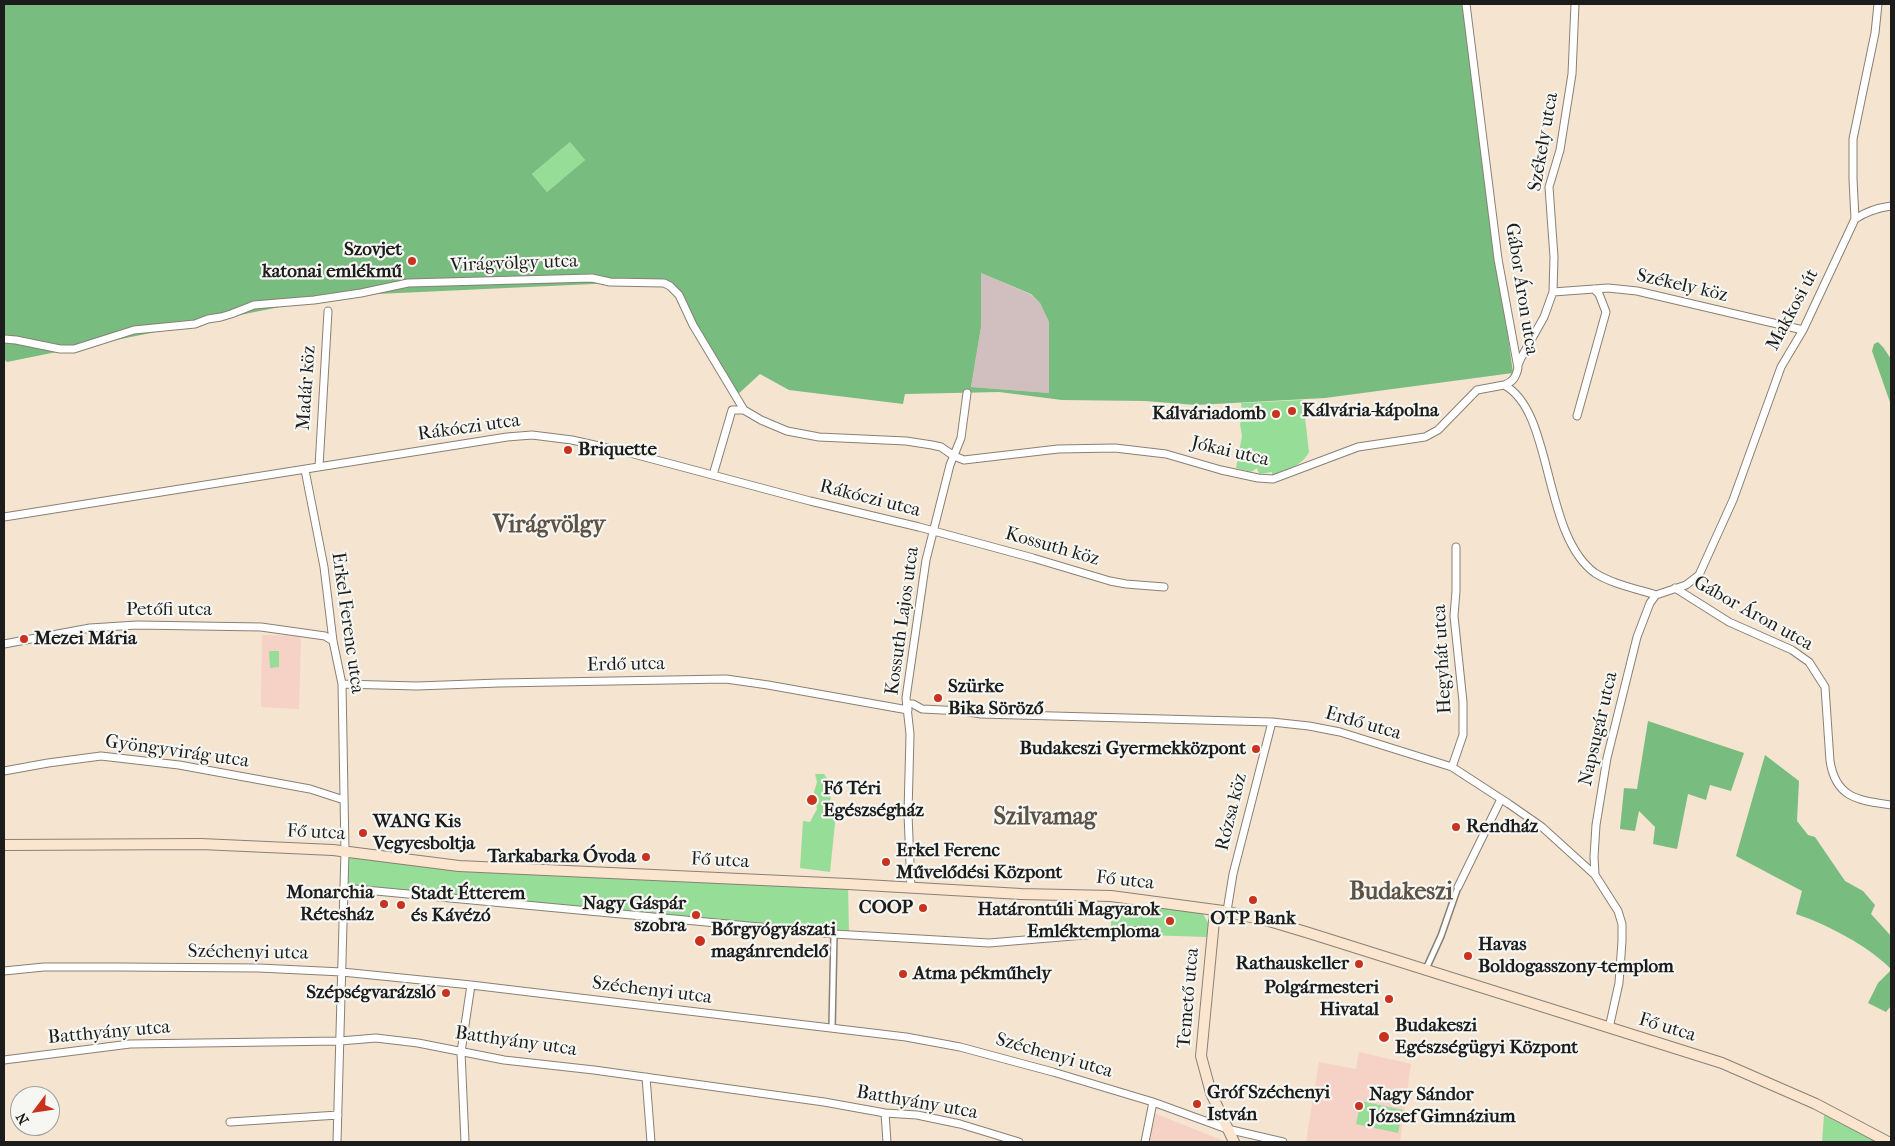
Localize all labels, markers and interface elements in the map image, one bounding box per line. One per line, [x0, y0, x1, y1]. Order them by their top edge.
street label: Székely utca [1524, 91, 1564, 193]
street label: Gábor Áron utca [1499, 221, 1543, 357]
place label: Szovjet katonai emlékmű [262, 239, 402, 283]
street label: Virágvölgy utca [450, 250, 578, 278]
marker: Szovjet katonai emlékmű [406, 255, 418, 267]
street label: Székely köz [1634, 264, 1730, 308]
street label: Makkosi út [1762, 265, 1824, 355]
street label: Madár köz [293, 345, 321, 431]
place label: Kálvária-kápolna [1302, 400, 1439, 422]
place label: Kálváriadomb [1152, 403, 1266, 425]
marker: Kálvária-kápolna [1286, 405, 1298, 417]
marker: Kálváriadomb [1270, 408, 1282, 420]
street label: Rákóczi utca [416, 410, 522, 446]
street label: Jókai utca [1189, 432, 1271, 472]
place label: Briquette [578, 439, 657, 461]
marker: Briquette [562, 444, 574, 456]
street label: Rákóczi utca [817, 475, 923, 523]
district label: Virágvölgy [493, 512, 605, 540]
street label: Kossuth köz [1002, 523, 1102, 571]
street label: Kossuth Lajos utca [881, 545, 925, 697]
street label: Erkel Ferenc utca [326, 551, 368, 695]
street label: Gábor Áron utca [1689, 572, 1817, 656]
street label: Petőfi utca [126, 599, 212, 621]
street label: Hegyhát utca [1429, 604, 1457, 714]
place label: Mezei Mária [34, 628, 137, 650]
marker: Mezei Mária [18, 633, 30, 645]
street label: Erdő utca [587, 653, 665, 677]
street label: Napsugár utca [1575, 670, 1623, 788]
place label: Szürke Bika Söröző [948, 676, 1043, 720]
marker: Szürke Bika Söröző [932, 692, 944, 704]
street label: Erdő utca [1322, 702, 1404, 746]
street label: Gyöngyvirág utca [104, 731, 250, 773]
place label: Budakeszi Gyermekközpont [1020, 738, 1246, 760]
marker: Budakeszi Gyermekközpont [1250, 743, 1262, 755]
street label: Rózsa köz [1211, 771, 1253, 853]
place label: Fő Téri Egészségház [823, 778, 924, 822]
marker: Fő Téri Egészségház [805, 793, 819, 807]
district label: Szilvamag [993, 804, 1097, 832]
place label: WANG Kis Vegyesboltja [373, 811, 475, 855]
place label: Rendház [1466, 816, 1538, 838]
street label: Fő utca [286, 820, 346, 846]
marker: Rendház [1450, 821, 1462, 833]
marker: WANG Kis Vegyesboltja [357, 827, 369, 839]
place label: Erkel Ferenc Művelődési Központ [896, 840, 1062, 884]
place label: Tarkabarka Óvoda [487, 846, 636, 868]
street label: Fő utca [690, 848, 750, 874]
marker: Tarkabarka Óvoda [640, 851, 652, 863]
marker: Erkel Ferenc Művelődési Központ [880, 856, 892, 868]
street label: Fő utca [1095, 867, 1155, 895]
district label: Budakeszi [1349, 879, 1453, 907]
place label: Monarchia Rétesház [286, 882, 374, 926]
place label: Stadt Étterem és Kávézó [411, 883, 525, 927]
place label: Nagy Gáspár szobra [582, 893, 686, 937]
marker: OTP Bank [1247, 894, 1259, 906]
place label: COOP [859, 897, 913, 919]
marker: Monarchia Rétesház [378, 898, 390, 910]
marker: Stadt Étterem és Kávézó [395, 899, 407, 911]
place label: Határontúli Magyarok Emléktemploma [977, 899, 1160, 943]
marker: COOP [917, 902, 929, 914]
place label: OTP Bank [1210, 908, 1296, 930]
marker: Nagy Gáspár szobra [690, 909, 702, 921]
marker: Határontúli Magyarok Emléktemploma [1164, 915, 1176, 927]
place label: Bőrgyógyászati magánrendelő [711, 919, 836, 963]
marker: Bőrgyógyászati magánrendelő [693, 934, 707, 948]
place label: Havas Boldogasszony-templom [1478, 934, 1674, 978]
street label: Széchenyi utca [187, 941, 309, 965]
street label: Temető utca [1173, 947, 1205, 1049]
marker: Havas Boldogasszony-templom [1462, 950, 1474, 962]
place label: Rathauskeller [1236, 953, 1349, 975]
marker: Rathauskeller [1353, 958, 1365, 970]
place label: Atma pékműhely [913, 963, 1051, 985]
marker: Atma pékműhely [897, 968, 909, 980]
street label: Széchenyi utca [591, 972, 713, 1010]
place label: Polgármesteri Hivatal [1264, 977, 1379, 1021]
place label: Szépségvarázsló [306, 982, 436, 1004]
marker: Szépségvarázsló [440, 987, 452, 999]
marker: Polgármesteri Hivatal [1383, 993, 1395, 1005]
street label: Fő utca [1636, 1009, 1698, 1047]
place label: Budakeszi Egészségügyi Központ [1395, 1015, 1578, 1059]
street label: Batthyány utca [47, 1016, 171, 1050]
street label: Batthyány utca [454, 1022, 578, 1062]
street label: Széchenyi utca [993, 1028, 1115, 1084]
marker: Budakeszi Egészségügyi Központ [1377, 1030, 1391, 1044]
street label: Batthyány utca [855, 1081, 979, 1125]
place label: Gróf Széchenyi István [1207, 1082, 1330, 1126]
place label: Nagy Sándor József Gimnázium [1369, 1084, 1516, 1128]
north arrow [10, 1086, 60, 1136]
marker: Gróf Széchenyi István [1191, 1098, 1203, 1110]
marker: Nagy Sándor József Gimnázium [1353, 1100, 1365, 1112]
text: N [13, 1110, 33, 1127]

